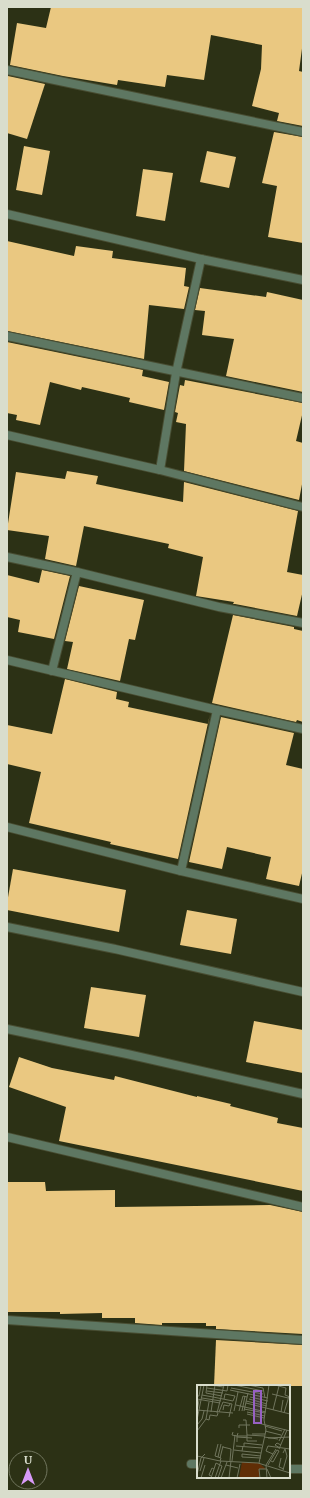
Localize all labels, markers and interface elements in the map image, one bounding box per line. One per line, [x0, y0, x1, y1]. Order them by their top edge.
inset map [197, 1385, 290, 1478]
north arrow [8, 1450, 48, 1490]
text: U [24, 1453, 33, 1467]

